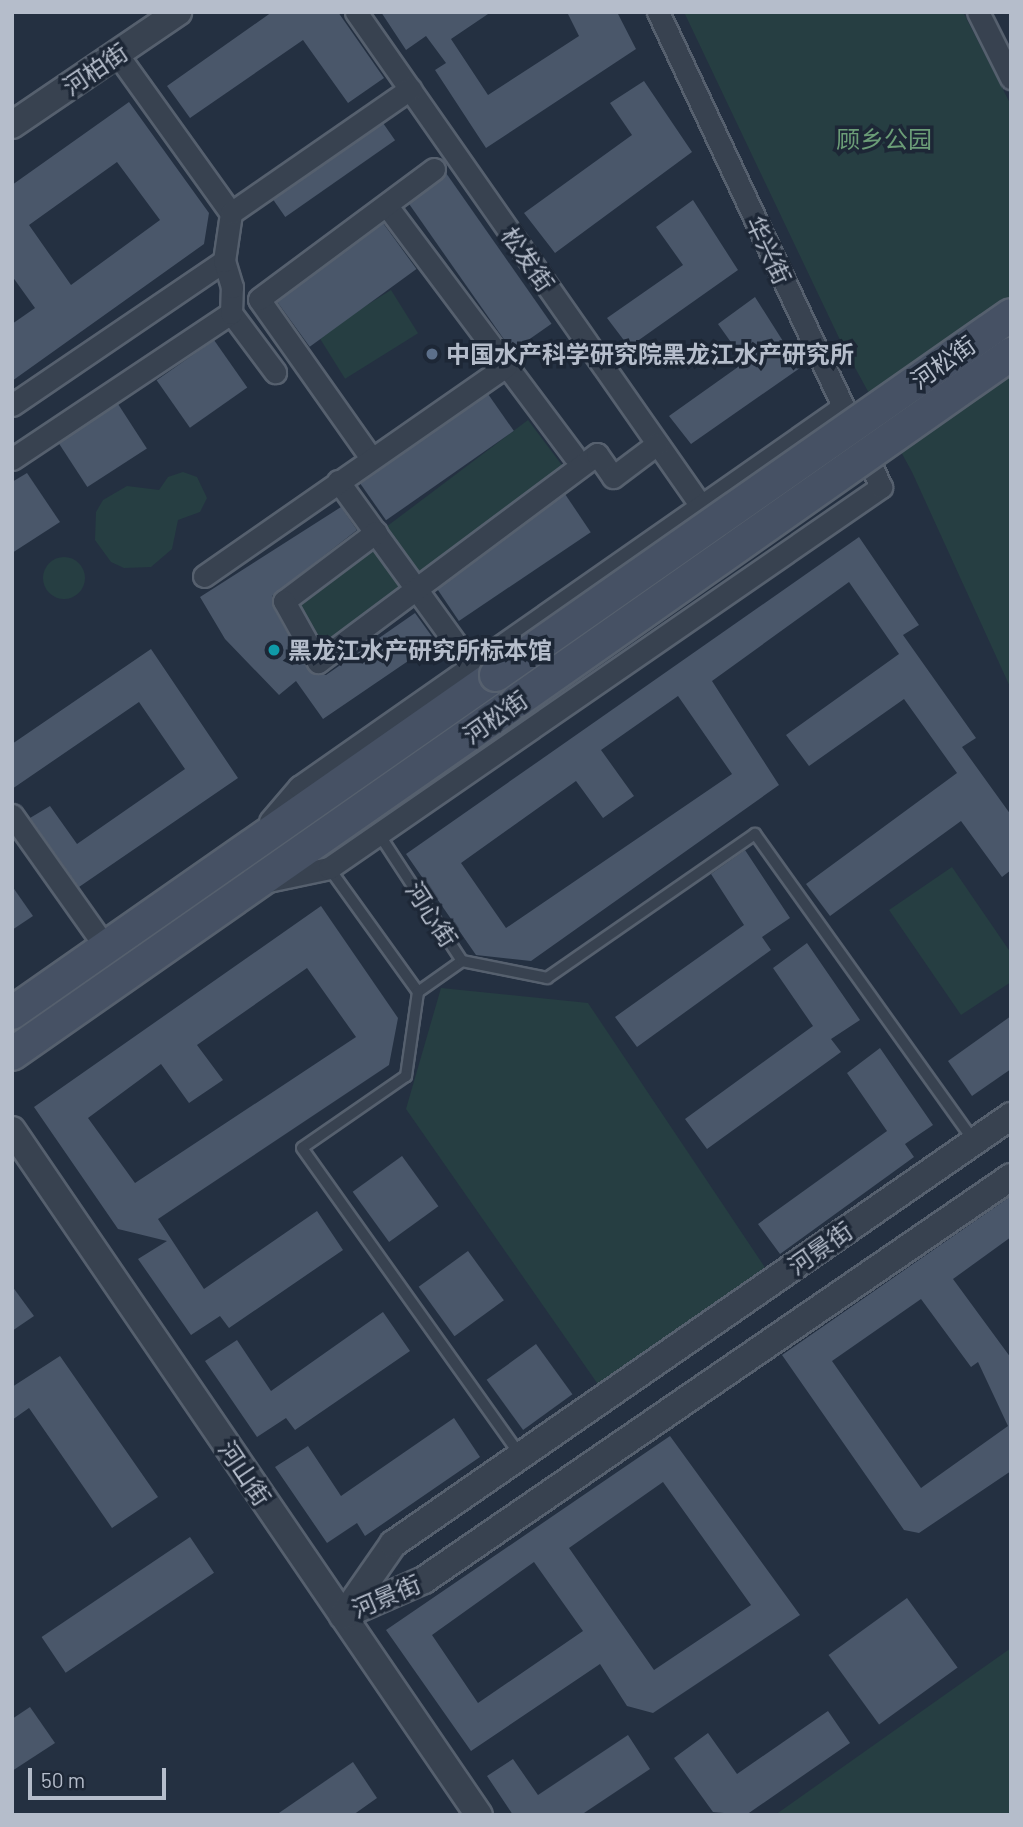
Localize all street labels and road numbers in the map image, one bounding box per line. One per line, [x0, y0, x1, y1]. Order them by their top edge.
street label: 河柏街 [57, 37, 133, 101]
street label: 华兴街 [741, 211, 797, 289]
street label: 松发街 [496, 221, 560, 297]
street label: 河松街 [905, 330, 981, 394]
street label: 河松街 [457, 685, 533, 749]
street label: 河心街 [400, 876, 464, 952]
street label: 河景街 [782, 1216, 858, 1280]
street label: 河山街 [213, 1435, 277, 1511]
street label: 河景街 [347, 1569, 425, 1623]

